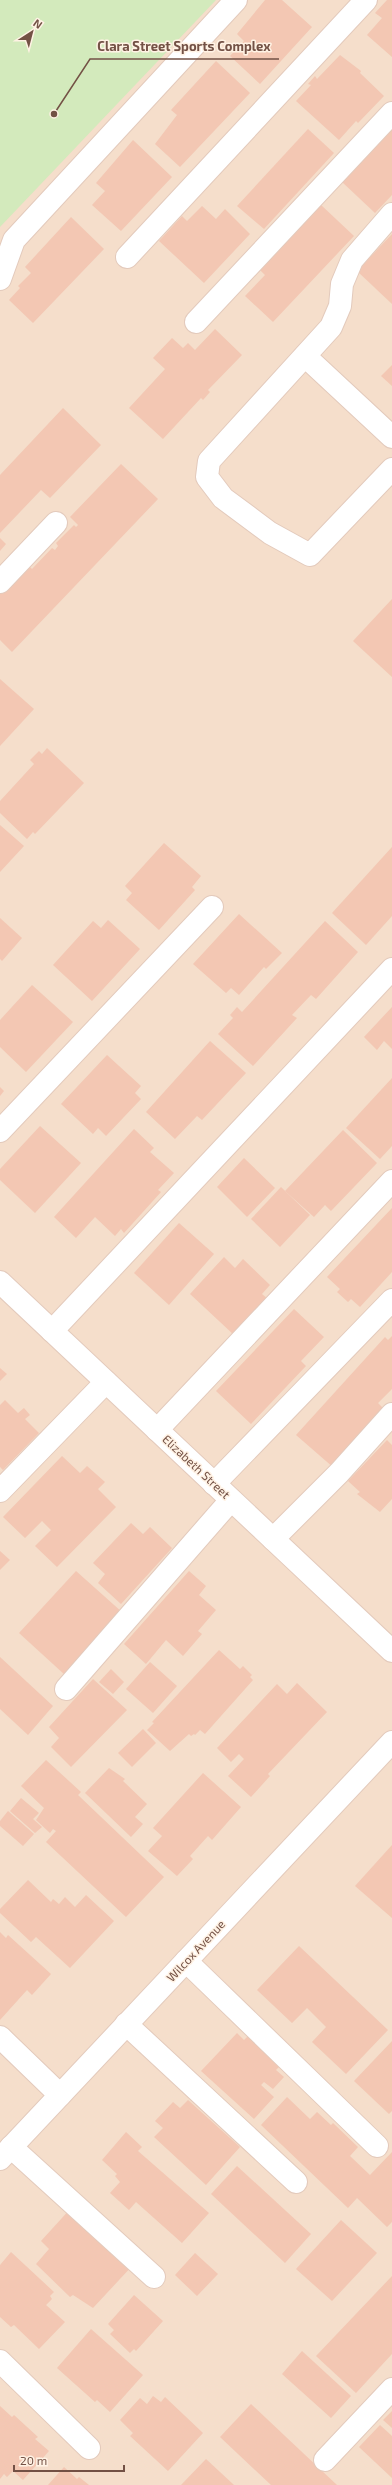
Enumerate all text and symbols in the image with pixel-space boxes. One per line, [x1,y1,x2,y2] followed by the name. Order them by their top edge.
[12,12,52,52] north arrow
[31,16,45,31] text: N
[90,34,279,59] callout: Clara Street Sports Complex
[97,38,271,54] text: Clara Street Sports Complex
[160,1432,234,1501] street label: Elizabeth Street
[163,1917,227,1984] street label: Wilcox Avenue
[14,2447,124,2473] scale bar
[20,2453,47,2467] text: 20 m

